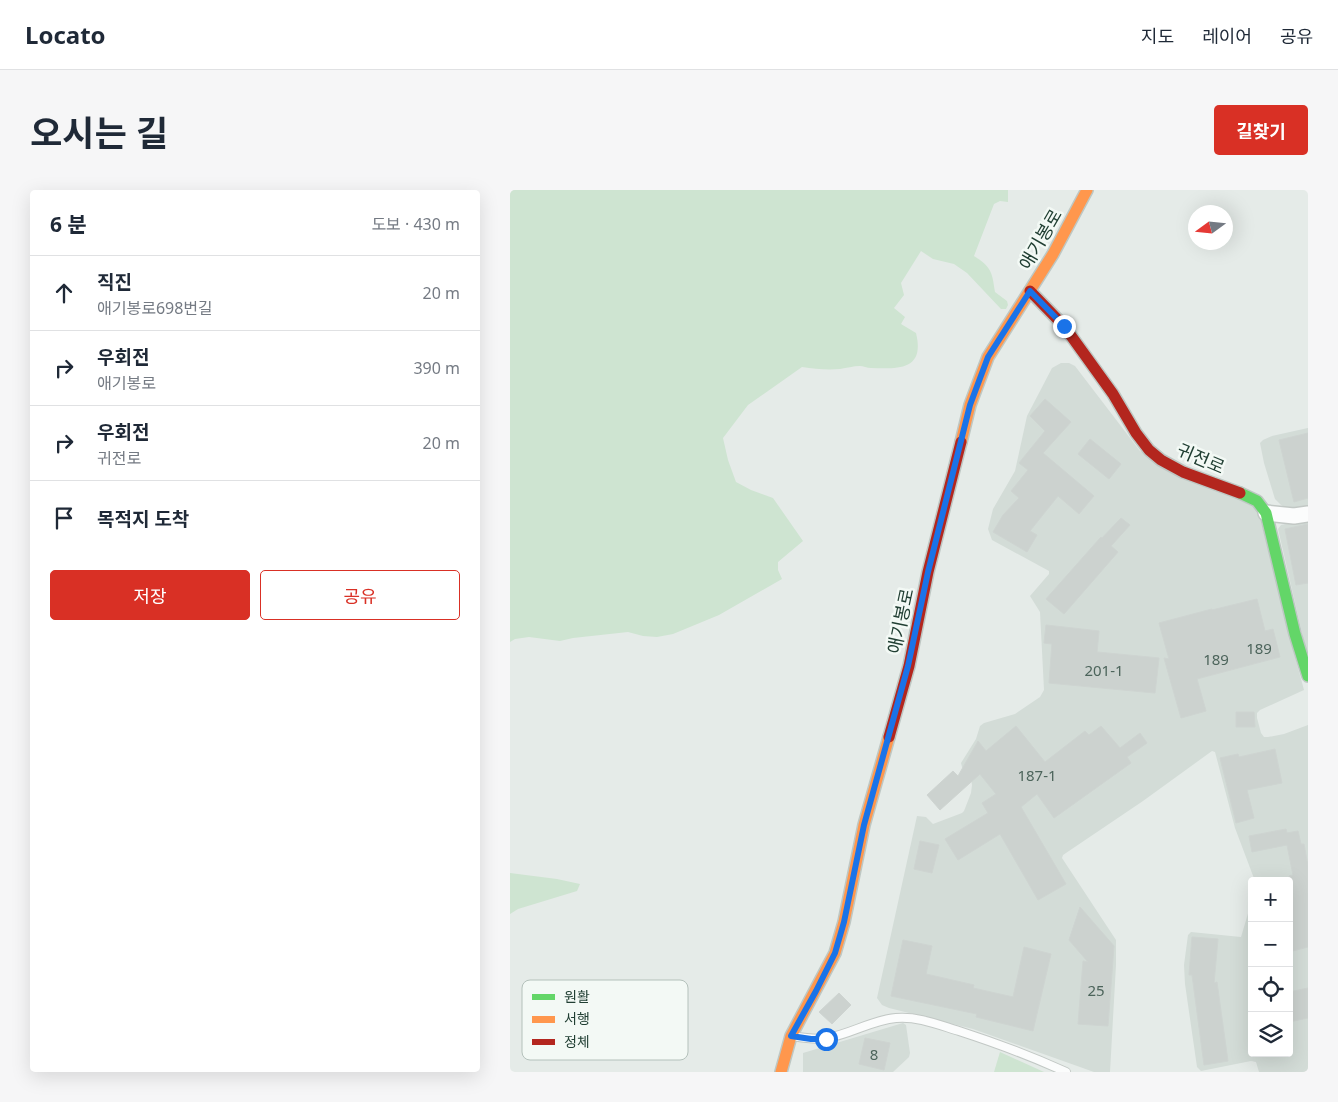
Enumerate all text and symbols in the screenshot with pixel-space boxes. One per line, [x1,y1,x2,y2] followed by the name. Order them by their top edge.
[25,18,106,51] text: Locato
[1141,24,1174,48] text: 지도
[1202,24,1252,48] text: 레이어
[1280,24,1313,48] text: 공유
[1214,105,1308,155] button: 길찾기
[30,109,168,156] text: 오시는 길
[1013,204,1067,274] street label: 애기봉로
[1188,205,1233,250] north arrow
[50,210,87,238] text: 6 분
[371,213,460,235] text: 도보 · 430 m
[97,269,132,295] text: 직진
[50,279,78,307] icon: ahead
[423,282,460,304] text: 20 m
[97,297,213,319] text: 애기봉로698번길
[1053,315,1076,338] route end
[97,344,149,370] text: 우회전
[50,354,78,382] icon: right
[413,357,460,379] text: 390 m
[97,372,156,394] text: 애기봉로
[97,419,149,445] text: 우회전
[50,429,78,457] icon: right
[423,432,460,454] text: 20 m
[1173,437,1229,479] street label: 귀전로
[97,447,141,469] text: 귀전로
[50,504,78,532] icon: arrive
[97,506,189,532] text: 목적지 도착
[50,570,250,620] button: 저장
[260,570,460,620] button: 공유
[881,586,919,656] street label: 애기봉로
[1246,638,1272,658] house number: 189
[1203,649,1229,669] house number: 189
[1084,660,1124,680] house number: 201-1
[1017,765,1057,785] house number: 187-1
[1248,877,1293,1057] map controls
[1248,877,1293,922] button: +
[1248,922,1293,967] button: −
[1248,967,1293,1012] button: locate
[522,980,688,1060] legend
[1087,980,1105,1000] house number: 25
[564,987,590,1006] text: 원활
[564,1009,590,1028] text: 서행
[1248,1012,1293,1057] button: layers
[815,1028,838,1051] route start
[564,1032,590,1051] text: 정체
[870,1044,878,1064] house number: 8

